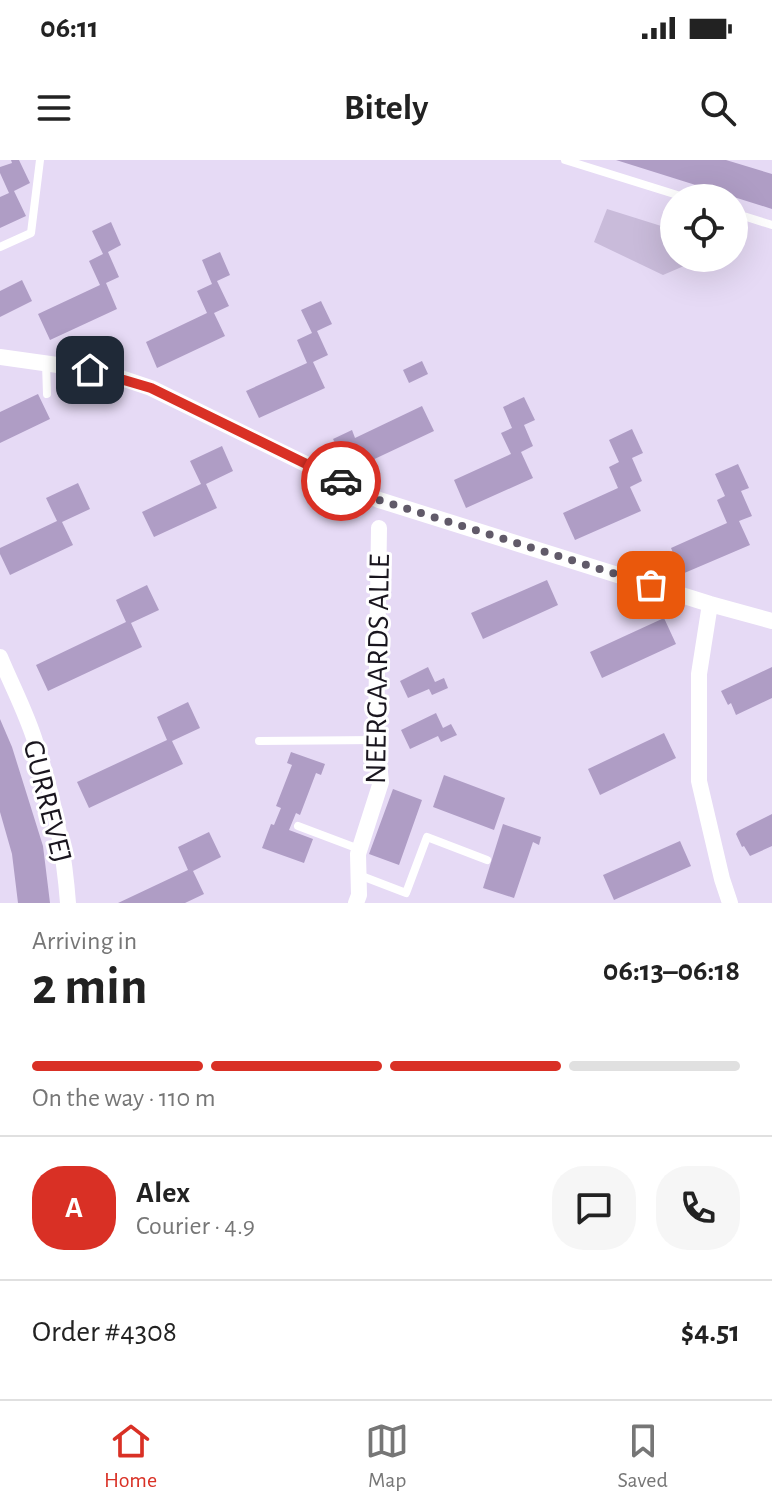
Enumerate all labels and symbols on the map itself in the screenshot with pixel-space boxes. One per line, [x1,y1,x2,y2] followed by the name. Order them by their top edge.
[56,336,124,404] pin
[301,441,381,521] courier
[617,551,685,619] pin
[361,554,395,784] street label: NEERGAARDS ALLE
[17,737,77,866] street label: GURREVEJ

